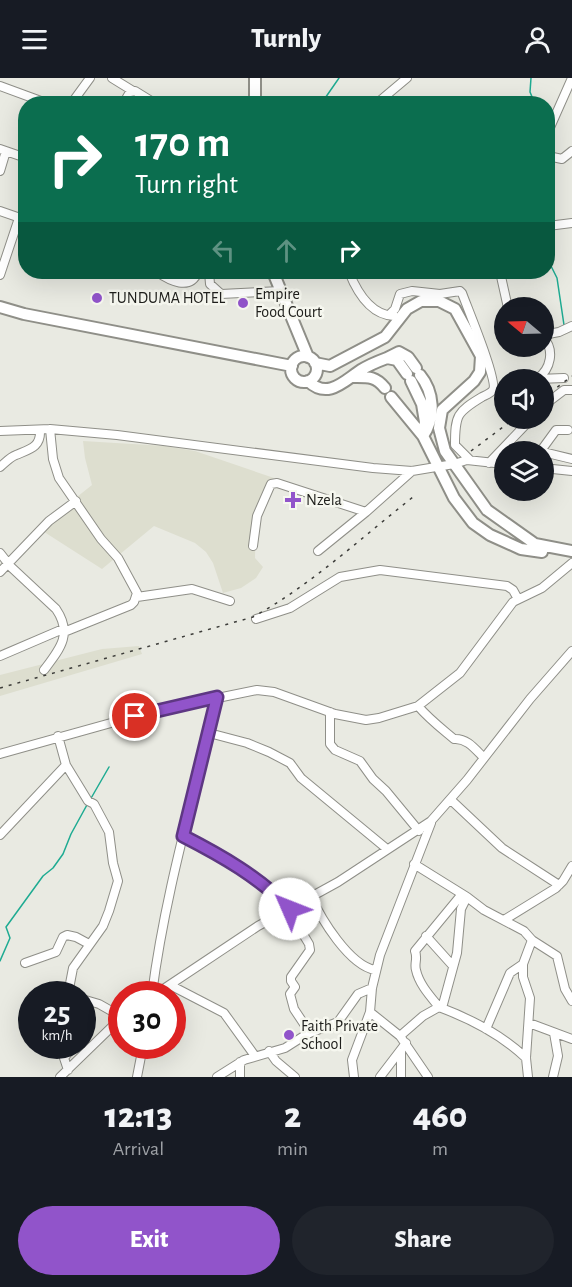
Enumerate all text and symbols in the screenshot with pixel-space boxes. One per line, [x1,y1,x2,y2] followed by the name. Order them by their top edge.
[18,23,51,56] icon: menu
[521,23,554,56] icon: person
[251,25,321,52] text: Turnly
[36,120,114,198] icon: right
[135,122,230,164] text: 170 m
[135,171,238,198] text: Turn right
[207,234,240,267] icon: left
[270,234,303,267] icon: ahead
[333,234,366,267] icon: right
[255,286,322,320] place label: Empire Food Court
[109,290,225,306] place label: TUNDUMA HOTEL
[90,291,104,305] marker: TUNDUMA HOTEL
[236,296,250,310] marker: Empire Food Court
[494,297,554,357] north arrow
[494,297,554,501] map controls
[494,369,554,429] button: sound
[494,441,554,501] button: layers
[284,491,302,509] marker: Nzela
[306,492,342,508] place label: Nzela
[109,690,160,741] pin
[118,699,151,732] icon: arrive
[258,877,322,941] position arrow
[108,981,186,1059] speed limit sign: 30
[43,998,71,1028] text: 25
[301,1018,378,1052] place label: Faith Private School
[42,1028,72,1043] text: km/h
[282,1028,296,1042] marker: Faith Private School
[105,1098,172,1134] text: 12:13
[284,1098,301,1134] text: 2
[413,1098,467,1134] text: 460
[113,1139,164,1159] text: Arrival
[277,1139,308,1159] text: min
[432,1139,448,1159] text: m
[18,1206,280,1275] button: Exit
[292,1206,554,1275] button: Share

